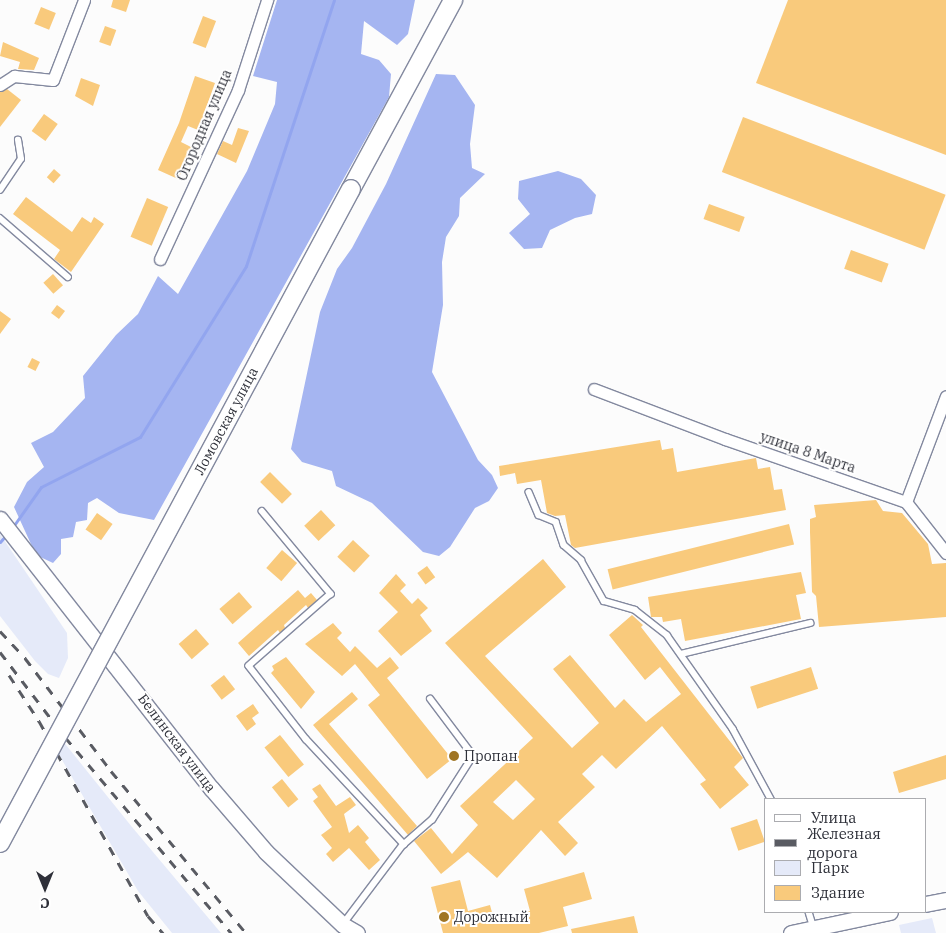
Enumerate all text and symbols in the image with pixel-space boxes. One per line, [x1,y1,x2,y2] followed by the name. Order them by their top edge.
[173,67,235,183] street label: Огородная улица
[191,364,261,478] street label: Ломовская улица
[758,428,858,476] street label: улица 8 Марта
[134,690,220,796] street label: Белинская улица
[464,748,518,764] place label: Пропан
[448,750,460,762] marker: Пропан
[764,798,926,913] legend
[811,808,856,827] text: Улица
[807,824,881,862] text: Железная дорога
[811,858,849,877] text: Парк
[20,863,70,913] north arrow
[811,883,865,902] text: Здание
[40,894,50,912] text: С
[454,909,529,925] place label: Дорожный
[438,911,450,923] marker: Дорожный

